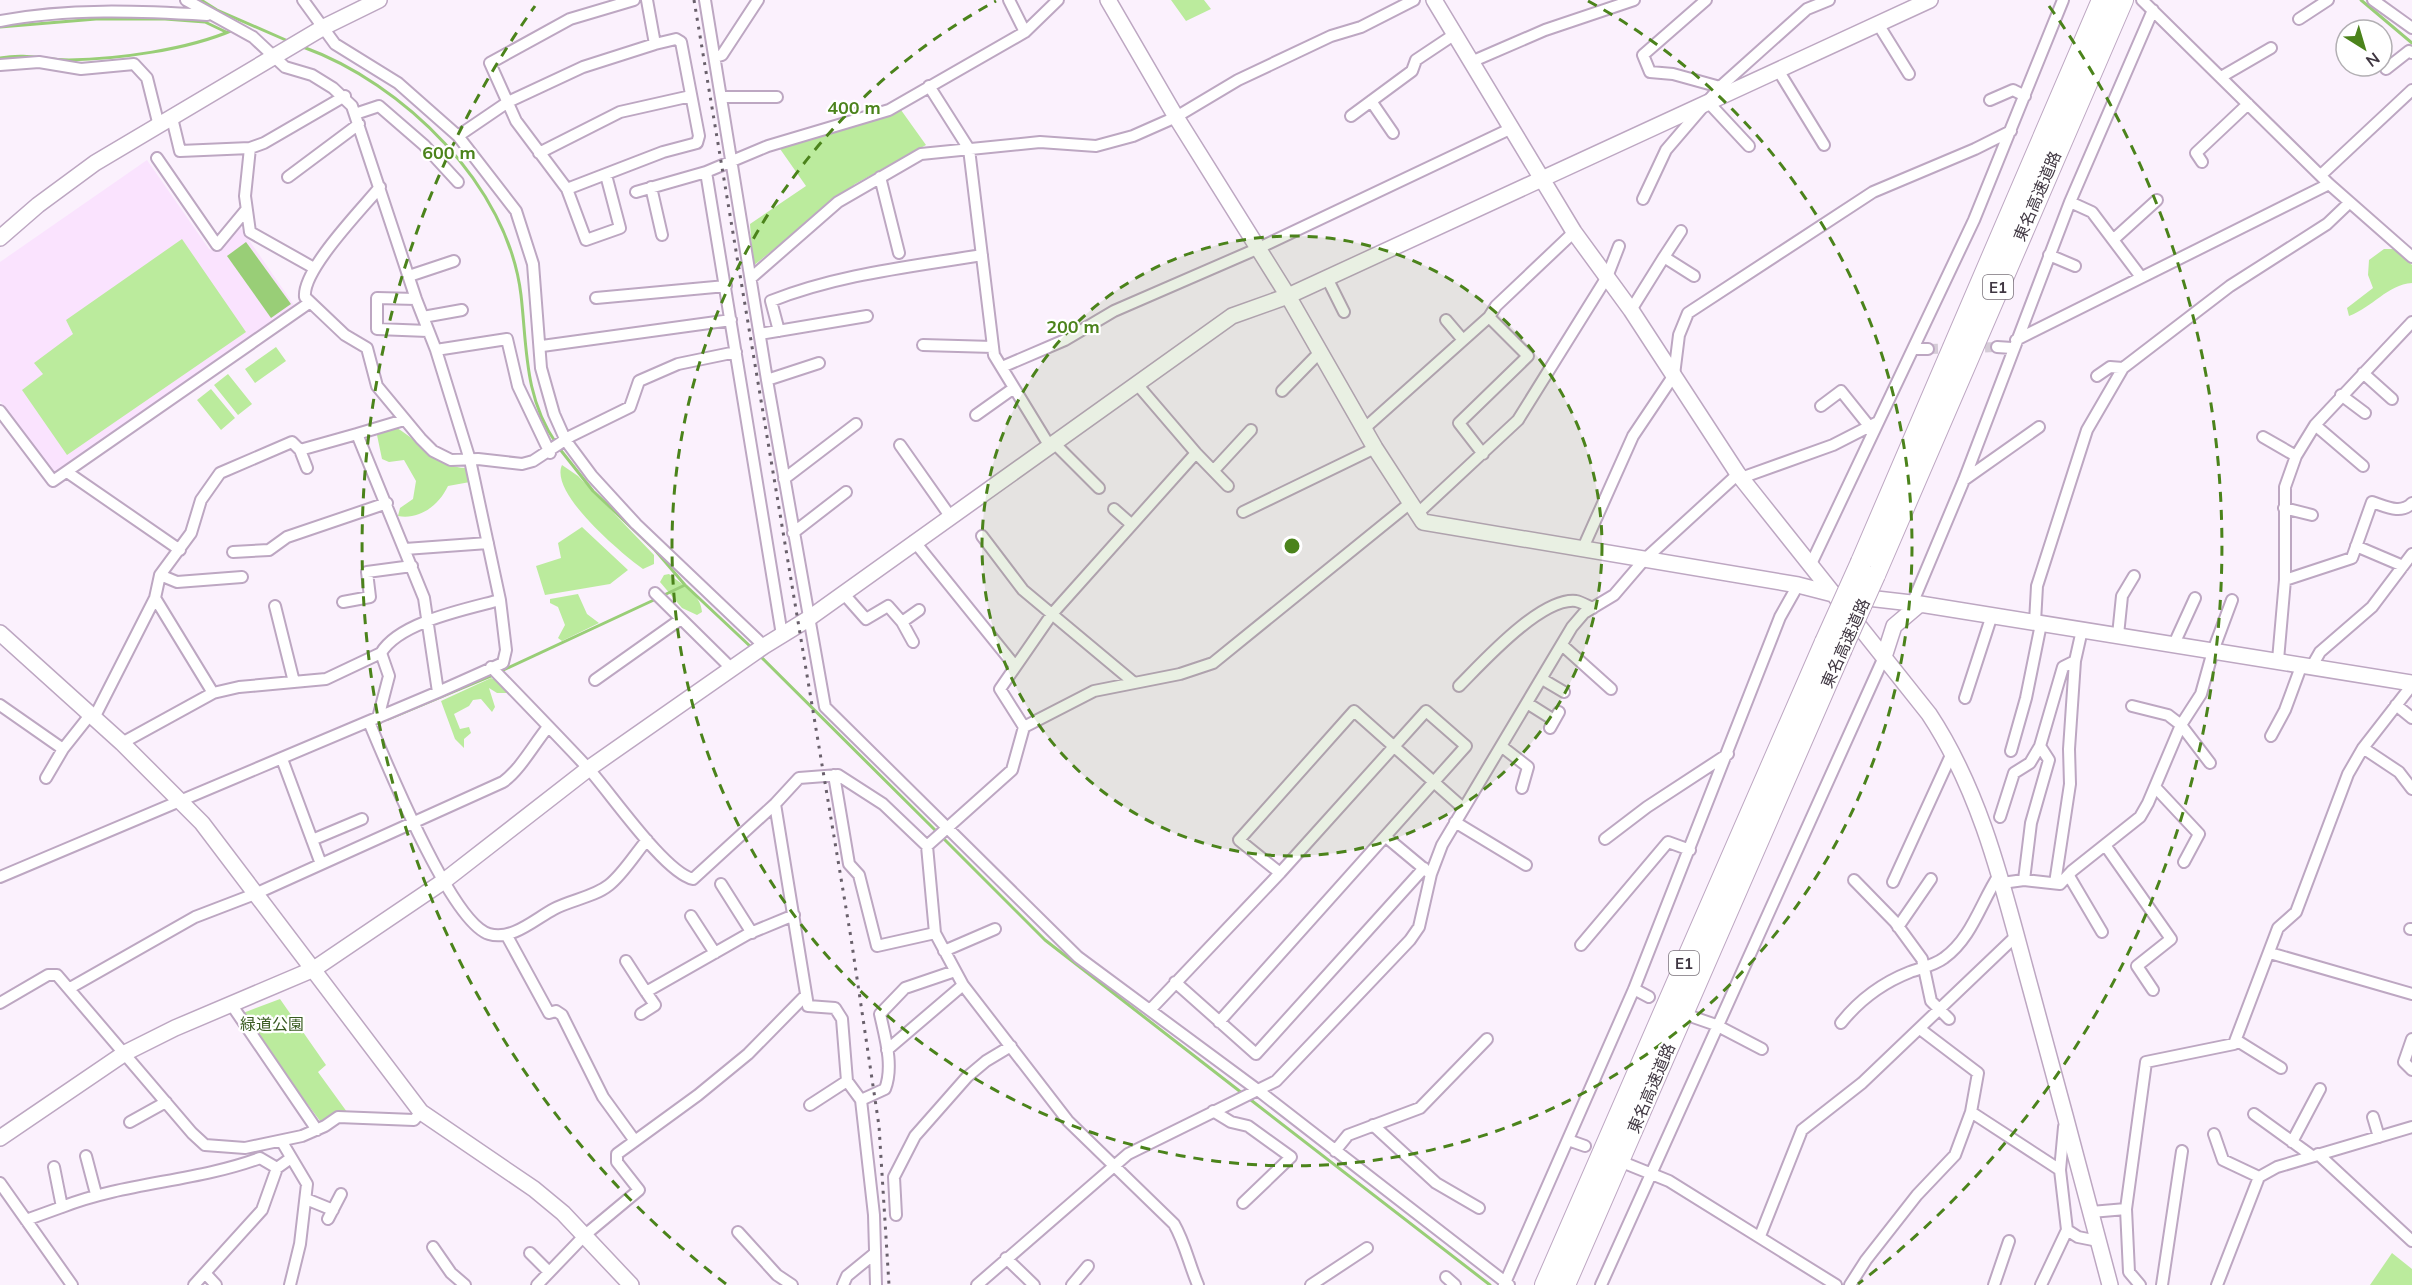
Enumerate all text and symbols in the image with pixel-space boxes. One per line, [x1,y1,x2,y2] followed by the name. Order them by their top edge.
[2334,18,2394,78] north arrow
[2362,48,2384,72] text: N
[827,96,881,119] text: 400 m
[422,141,476,164] text: 600 m
[2009,148,2065,244] street label: 東名高速道路
[1983,275,2013,299] road number: E1
[1046,315,1100,338] text: 200 m
[1282,536,1302,556] centre of rings
[1816,595,1874,691] street label: 東名高速道路
[1669,951,1699,975] road number: E1
[240,1014,304,1034] park label: 緑道公園
[1623,1040,1679,1136] street label: 東名高速道路

